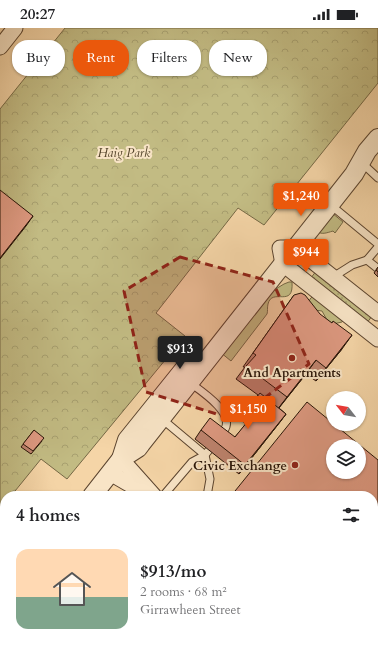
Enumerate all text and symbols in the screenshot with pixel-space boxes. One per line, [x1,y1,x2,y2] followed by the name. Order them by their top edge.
[20,4,55,24] text: 20:27
[12,40,65,76] chip: Buy
[73,40,129,76] chip: Rent
[137,40,201,76] chip: Filters
[209,40,267,76] chip: New
[97,144,151,162] park label: Haig Park
[268,183,334,217] pin: $1,240
[282,187,320,205] text: $1,240
[282,239,330,273] pin: $944
[293,243,319,261] text: $944
[156,336,204,370] pin: $913
[167,340,193,358] text: $913
[287,353,297,363] marker: And Apartments
[243,364,341,382] place label: And Apartments
[326,391,366,431] north arrow
[326,391,366,479] map controls
[215,396,281,430] pin: $1,150
[229,400,267,418] text: $1,150
[326,439,366,479] button: layers
[193,457,287,475] place label: Civic Exchange
[290,460,300,470] marker: Civic Exchange
[16,504,80,527] text: 4 homes
[340,504,362,526] icon: filters
[140,560,206,583] text: $913/mo
[48,565,96,613] icon: home
[140,583,227,601] text: 2 rooms · 68 m²
[140,601,241,619] text: Girrawheen Street

